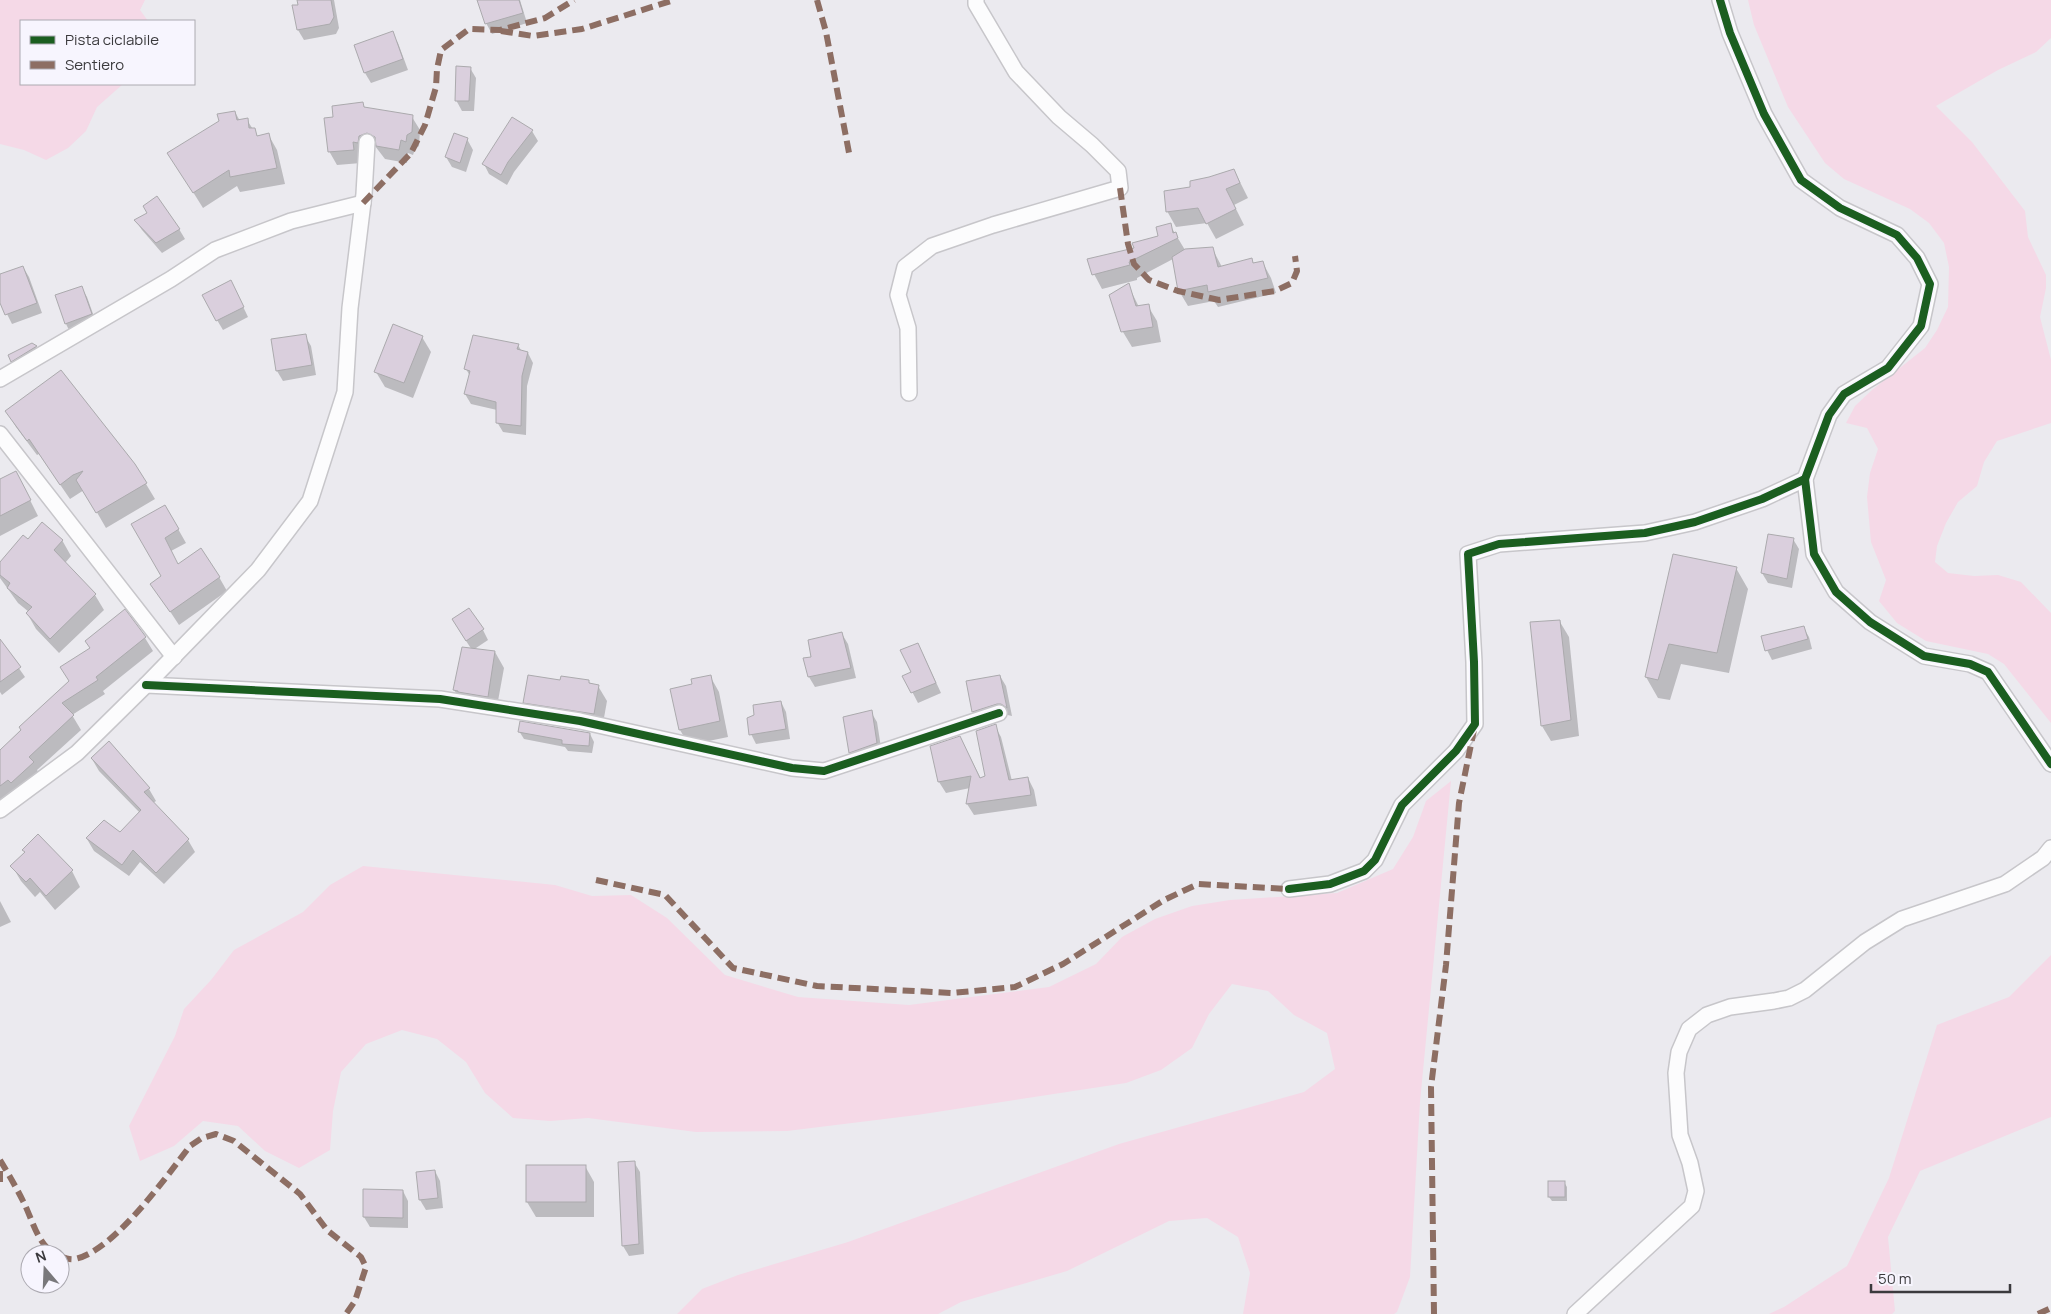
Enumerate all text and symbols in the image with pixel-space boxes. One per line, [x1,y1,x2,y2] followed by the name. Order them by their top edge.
[20,20,195,85] legend
[65,29,159,50] text: Pista ciclabile
[65,54,124,75] text: Sentiero
[20,1244,70,1294] north arrow
[33,1246,48,1267] text: N
[1871,1262,2010,1294] scale bar
[1878,1268,1912,1289] text: 50 m

